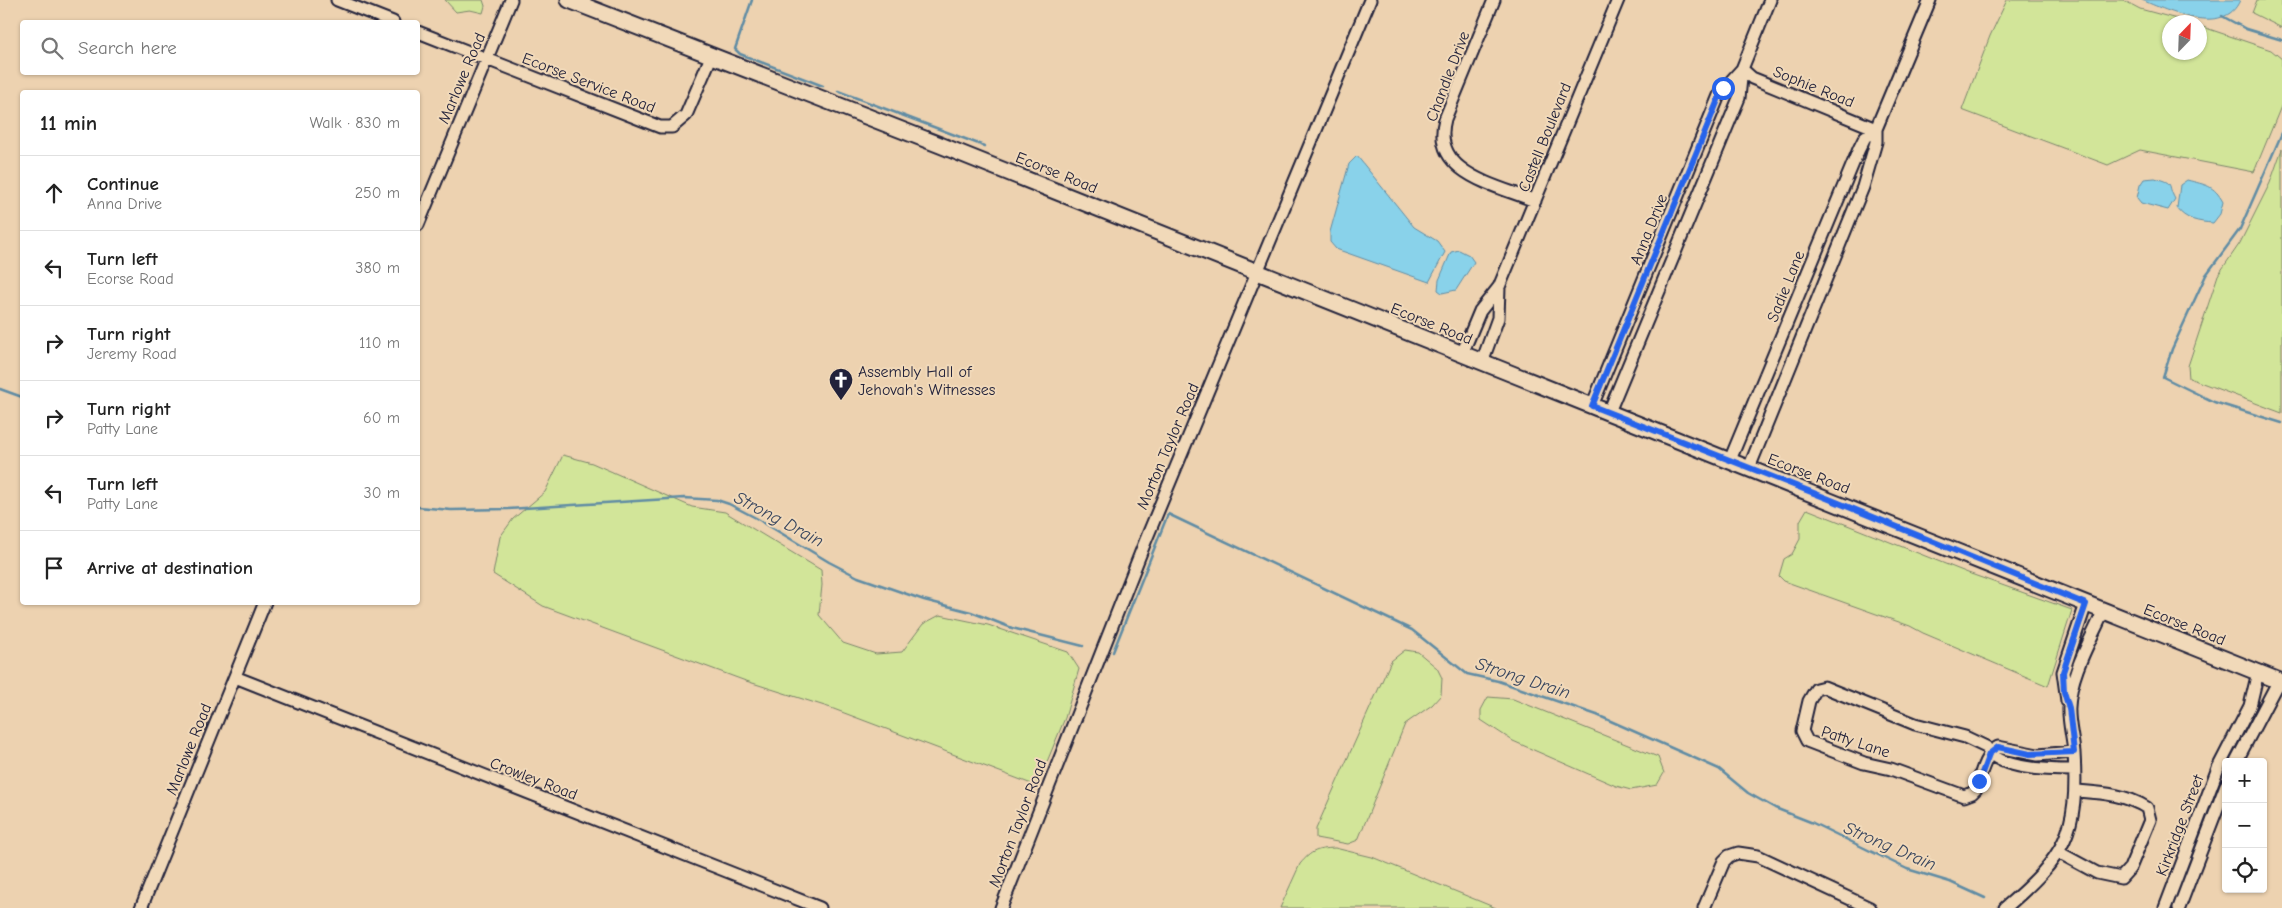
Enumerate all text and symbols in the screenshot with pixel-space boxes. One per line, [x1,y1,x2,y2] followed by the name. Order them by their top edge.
[2162,15,2207,60] north arrow
[20,20,420,75] search box
[1422,29,1473,124] street label: Chandle Drive
[435,30,489,127] street label: Marlowe Road
[38,34,66,62] icon: search
[78,37,177,59] text: Search here
[519,49,658,117] street label: Ecorse Service Road
[1770,62,1857,111] street label: Sophie Road
[1712,77,1735,100] route start
[1515,80,1575,195] street label: Castell Boulevard
[40,111,97,135] text: 11 min
[310,114,400,132] text: Walk · 830 m
[1013,148,1100,198] street label: Ecorse Road
[87,173,159,195] text: Continue
[40,179,68,207] icon: ahead
[355,184,400,202] text: 250 m
[1627,191,1671,268] street label: Anna Drive
[87,195,162,213] text: Anna Drive
[87,248,158,270] text: Turn left
[1763,248,1808,325] street label: Sadie Lane
[40,254,68,282] icon: left
[355,259,400,277] text: 380 m
[87,270,174,288] text: Ecorse Road
[1388,299,1475,349] street label: Ecorse Road
[87,323,171,345] text: Turn right
[40,329,68,357] icon: right
[359,334,400,352] text: 110 m
[87,345,177,363] text: Jeremy Road
[858,363,996,399] place label: Assembly Hall of Jehovah's Witnesses
[828,367,854,401] church icon: Assembly Hall of Jehovah's Witnesses
[1133,381,1203,512] street label: Morton Taylor Road
[87,398,171,420] text: Turn right
[40,404,68,432] icon: right
[363,409,400,427] text: 60 m
[87,420,158,438] text: Patty Lane
[1765,450,1852,498] street label: Ecorse Road
[87,473,158,495] text: Turn left
[40,479,68,507] icon: left
[364,484,400,502] text: 30 m
[730,487,827,552] water label: Strong Drain
[87,495,158,513] text: Patty Lane
[40,554,68,582] icon: arrive
[87,557,253,579] text: Arrive at destination
[2141,600,2228,650] street label: Ecorse Road
[1473,653,1573,704] water label: Strong Drain
[162,701,215,798] street label: Marlowe Road
[1819,722,1892,761] street label: Patty Lane
[487,754,580,804] street label: Crowley Road
[985,757,1051,890] street label: Morton Taylor Road
[2222,758,2267,893] map controls
[2222,758,2267,803] button: +
[1968,770,1991,793] route end
[2152,772,2208,879] street label: Kirkridge Street
[2222,803,2267,848] button: −
[1840,818,1939,875] water label: Strong Drain
[2222,848,2267,893] button: locate

